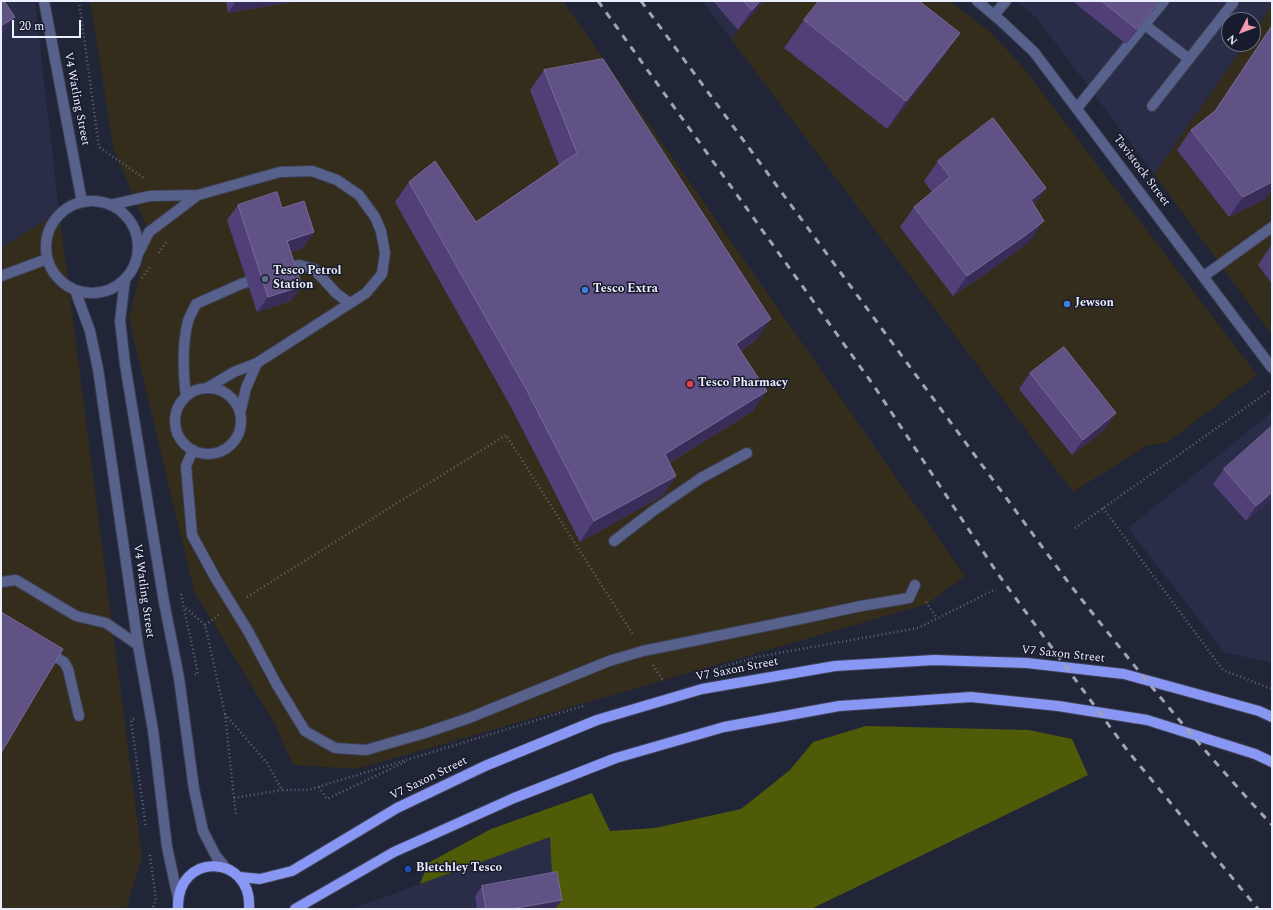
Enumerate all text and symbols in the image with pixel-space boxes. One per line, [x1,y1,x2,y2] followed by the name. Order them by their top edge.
[14,12,83,38] scale bar
[1221,12,1261,52] north arrow
[19,17,44,36] text: 20 m
[1223,31,1242,49] text: N
[60,51,92,147] street label: V4 Watling Street
[1109,132,1173,210] street label: Tavistock Street
[273,265,341,293] place label: Tesco Petrol Station
[260,274,270,284] marker: Tesco Petrol Station
[593,283,658,297] place label: Tesco Extra
[580,285,590,295] marker: Tesco Extra
[1075,297,1114,311] place label: Jewson
[1062,299,1072,309] marker: Jewson
[698,377,788,391] place label: Tesco Pharmacy
[685,379,695,389] marker: Tesco Pharmacy
[129,543,157,639] street label: V4 Watling Street
[1020,643,1106,667] street label: V7 Saxon Street
[694,655,780,685] street label: V7 Saxon Street
[388,754,470,804] street label: V7 Saxon Street
[416,862,502,876] place label: Bletchley Tesco
[403,864,413,874] marker: Bletchley Tesco

